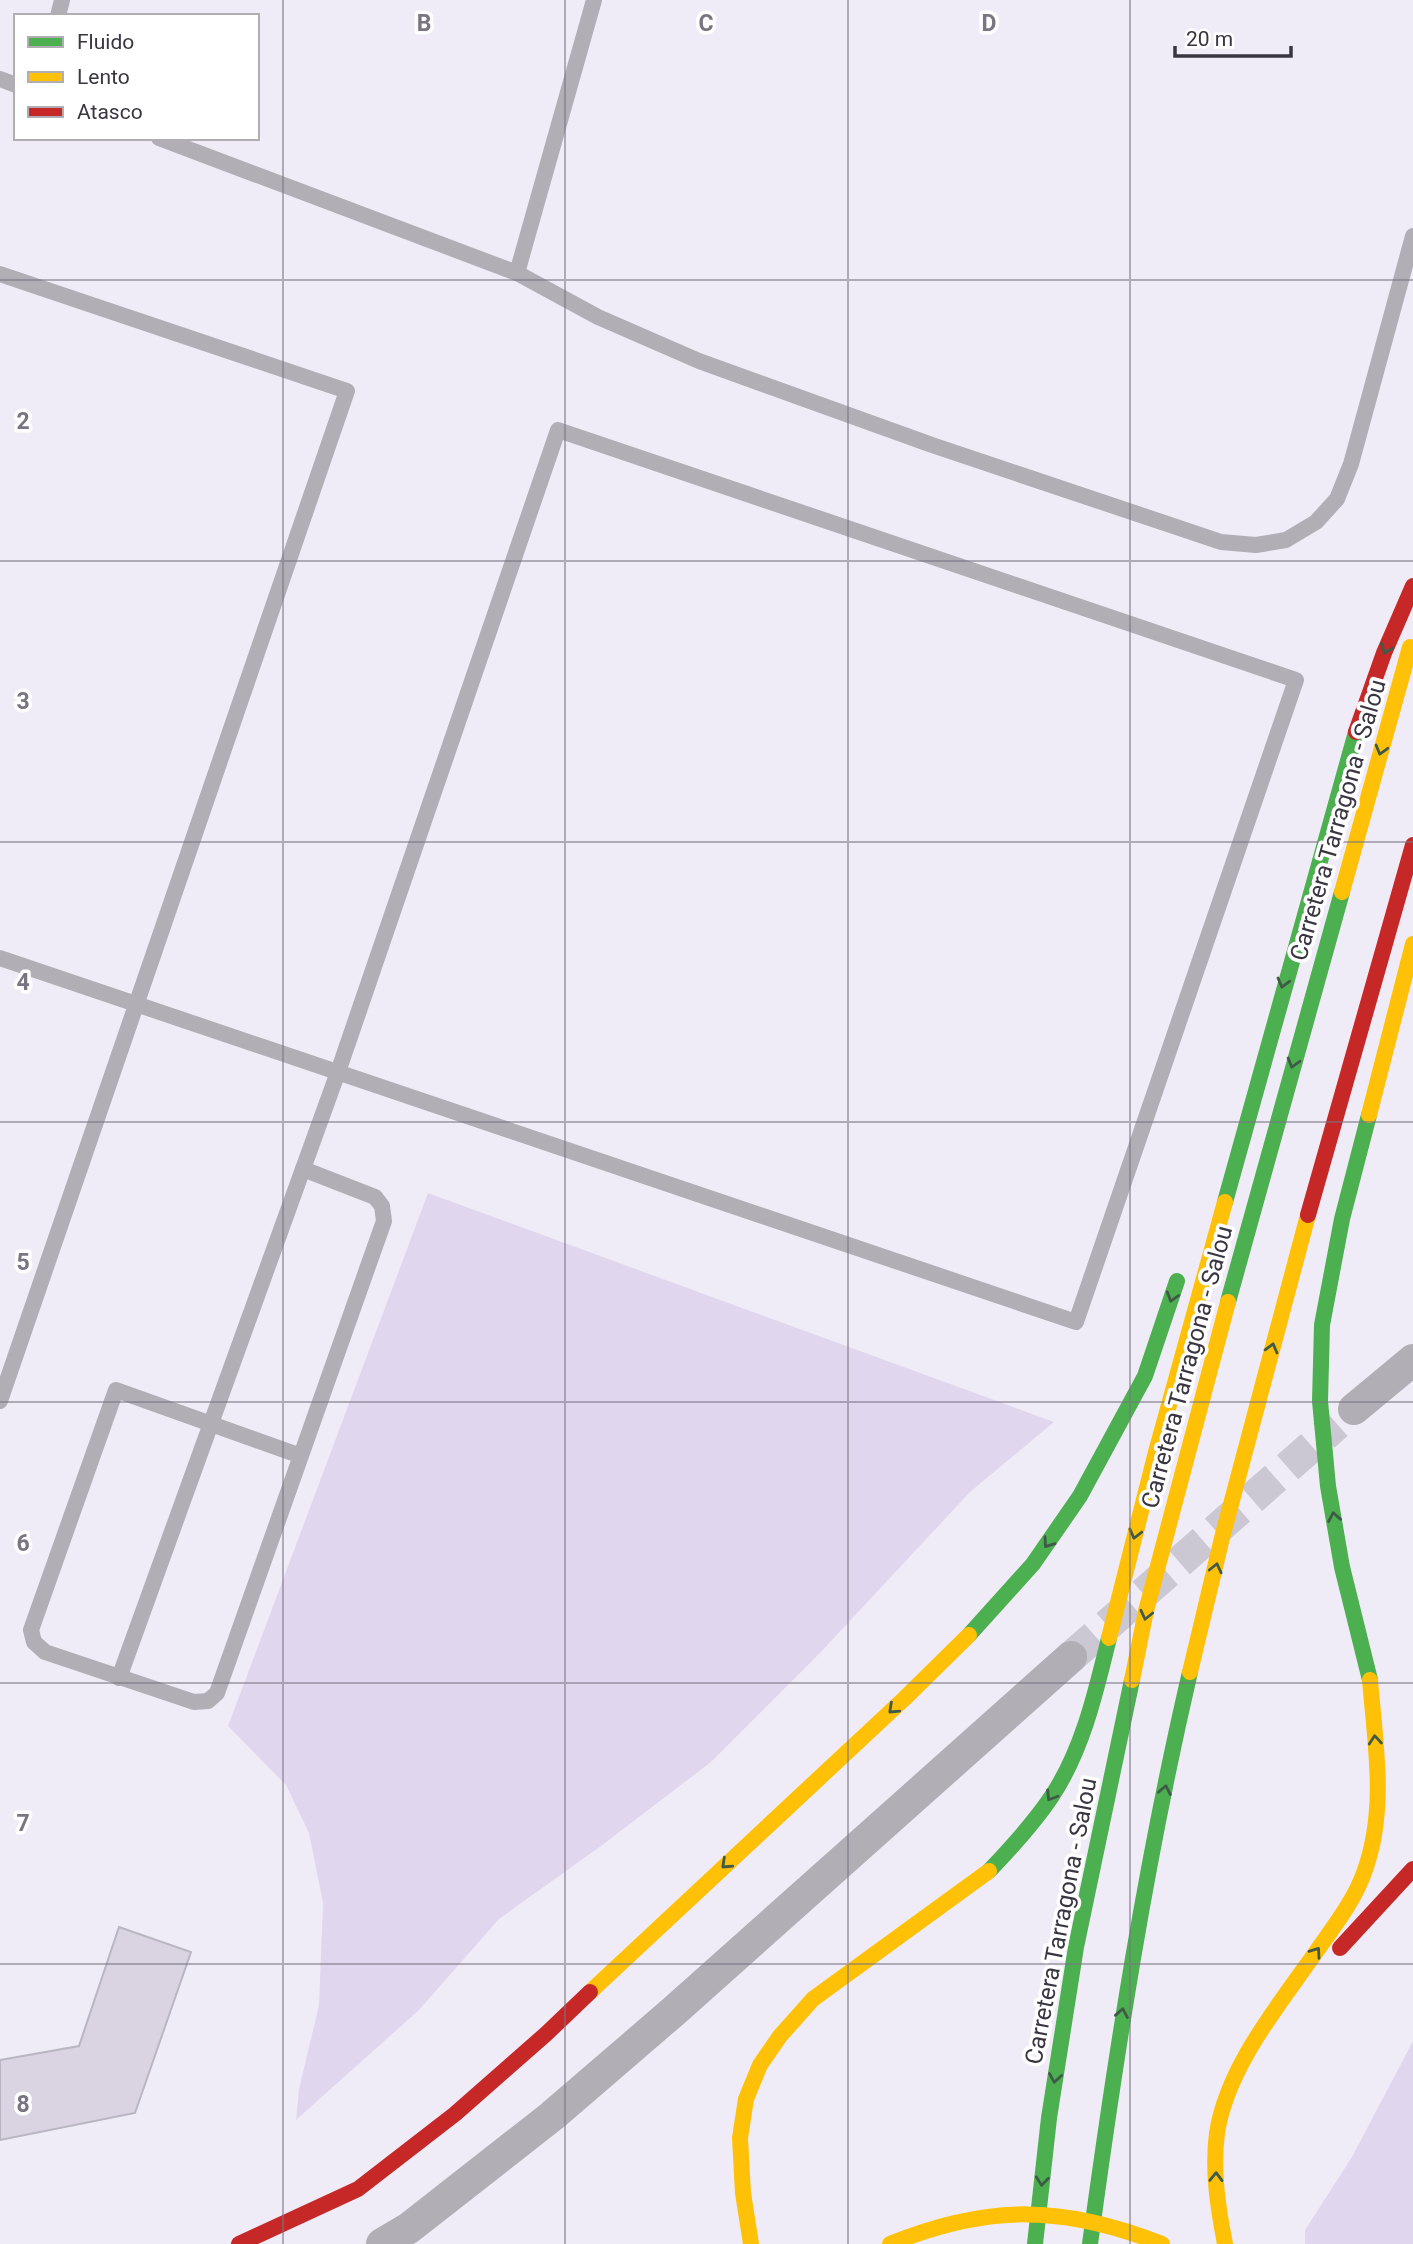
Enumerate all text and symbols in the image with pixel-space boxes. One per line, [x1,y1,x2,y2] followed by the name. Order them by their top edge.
[417,10,431,37] text: B
[698,10,714,37] text: C
[982,10,996,37] text: D
[14,14,259,140] legend
[1175,14,1290,58] scale bar
[1186,27,1233,51] text: 20 m
[77,30,134,54] text: Fluido
[77,65,130,89] text: Lento
[77,100,143,124] text: Atasco
[16,408,30,435] text: 2
[1381,642,1395,654] one-way arrow
[1284,676,1392,964] street label: Carretera Tarragona - Salou
[16,688,30,715] text: 3
[1375,744,1390,756] one-way arrow
[16,969,30,996] text: 4
[1277,977,1291,989] one-way arrow
[1287,1057,1302,1069] one-way arrow
[1136,1223,1238,1511] street label: Carretera Tarragona - Salou
[16,1249,30,1276] text: 5
[1166,1291,1181,1303] one-way arrow
[1264,1342,1278,1354] one-way arrow
[1327,1511,1342,1523] one-way arrow
[1129,1528,1143,1540] one-way arrow
[16,1530,30,1557] text: 6
[1044,1535,1056,1548] one-way arrow
[1208,1562,1222,1574] one-way arrow
[1140,1608,1154,1620] one-way arrow
[888,1701,901,1714] one-way arrow
[1368,1734,1383,1745] one-way arrow
[1019,1775,1103,2067] street label: Carretera Tarragona - Salou
[1157,1784,1172,1796] one-way arrow
[1047,1788,1059,1801] one-way arrow
[16,1810,30,1837] text: 7
[721,1855,734,1868] one-way arrow
[1308,1947,1320,1960] one-way arrow
[1114,2007,1129,2019] one-way arrow
[1048,2072,1063,2084] one-way arrow
[16,2091,30,2118] text: 8
[1208,2171,1224,2181] one-way arrow
[1035,2175,1050,2187] one-way arrow

